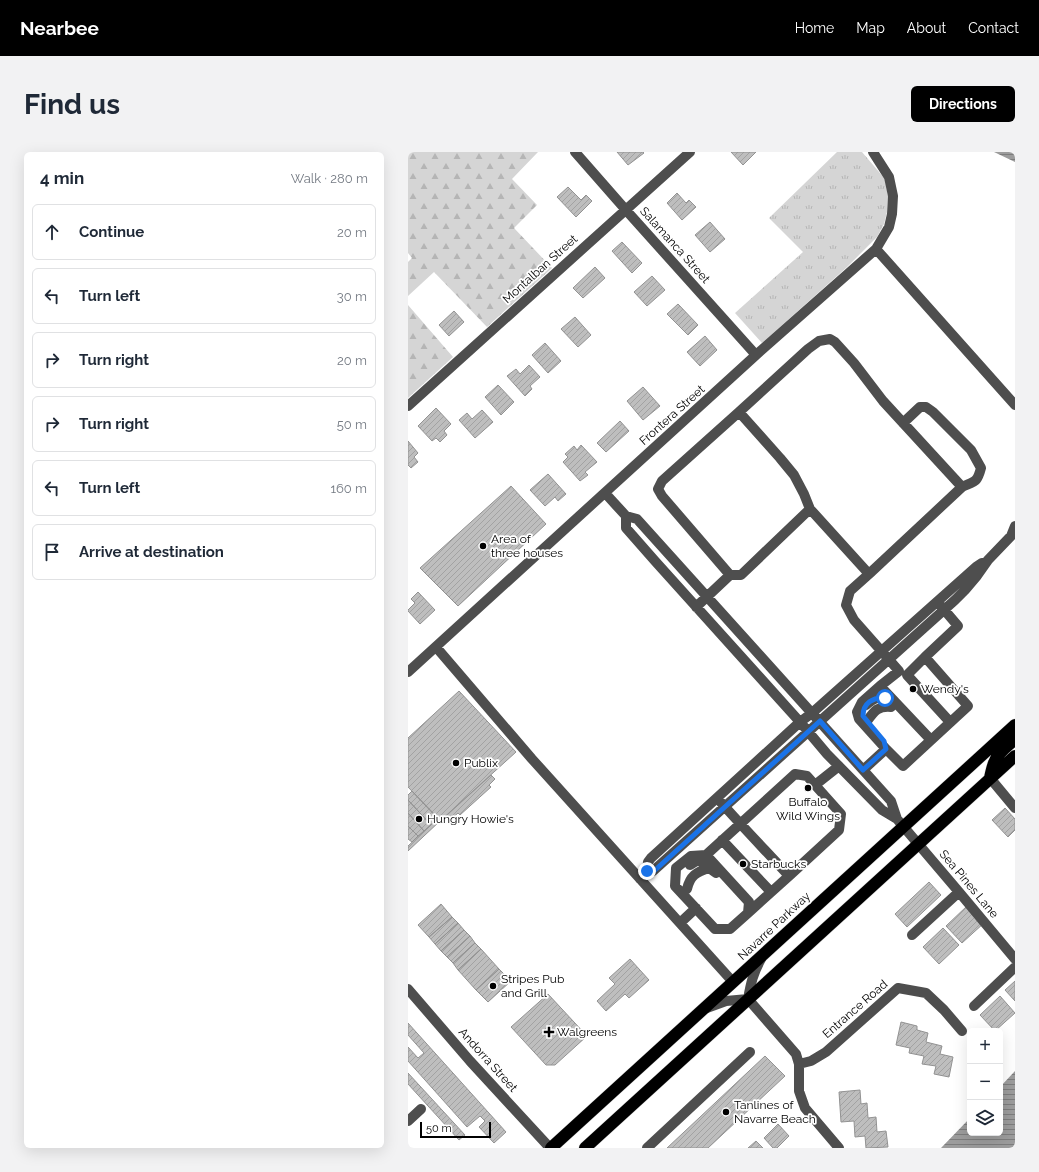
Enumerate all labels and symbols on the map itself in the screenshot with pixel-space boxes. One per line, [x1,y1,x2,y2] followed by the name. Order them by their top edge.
[637,204,713,286] street label: Salamanca Street
[500,232,580,306] street label: Montalban Street
[637,382,707,448] street label: Frontera Street
[491,532,563,560] place label: Area of three houses
[478,541,488,551] marker: Area of three houses
[921,682,969,696] place label: Wendy's
[908,684,918,694] marker: Wendy's
[876,689,894,707] route start
[464,756,498,770] place label: Publix
[451,758,461,768] marker: Publix
[803,783,813,793] marker: Buffalo Wild Wings
[776,795,840,823] place label: Buffalo Wild Wings
[427,812,514,826] place label: Hungry Howie's
[414,814,424,824] marker: Hungry Howie's
[936,847,1002,921] street label: Sea Pines Lane
[751,857,806,871] place label: Starbucks
[738,859,748,869] marker: Starbucks
[638,862,656,880] route end
[735,889,813,963] street label: Navarre Parkway
[501,972,564,1000] place label: Stripes Pub and Grill
[820,977,890,1041] street label: Entrance Road
[488,981,498,991] marker: Stripes Pub and Grill
[456,1025,520,1095] street label: Andorra Street
[557,1025,617,1039] place label: Walgreens
[544,1027,554,1037] marker: Walgreens
[734,1098,816,1126] place label: Tanlines of Navarre Beach
[721,1107,731,1117] marker: Tanlines of Navarre Beach
[420,1120,491,1139] scale bar

